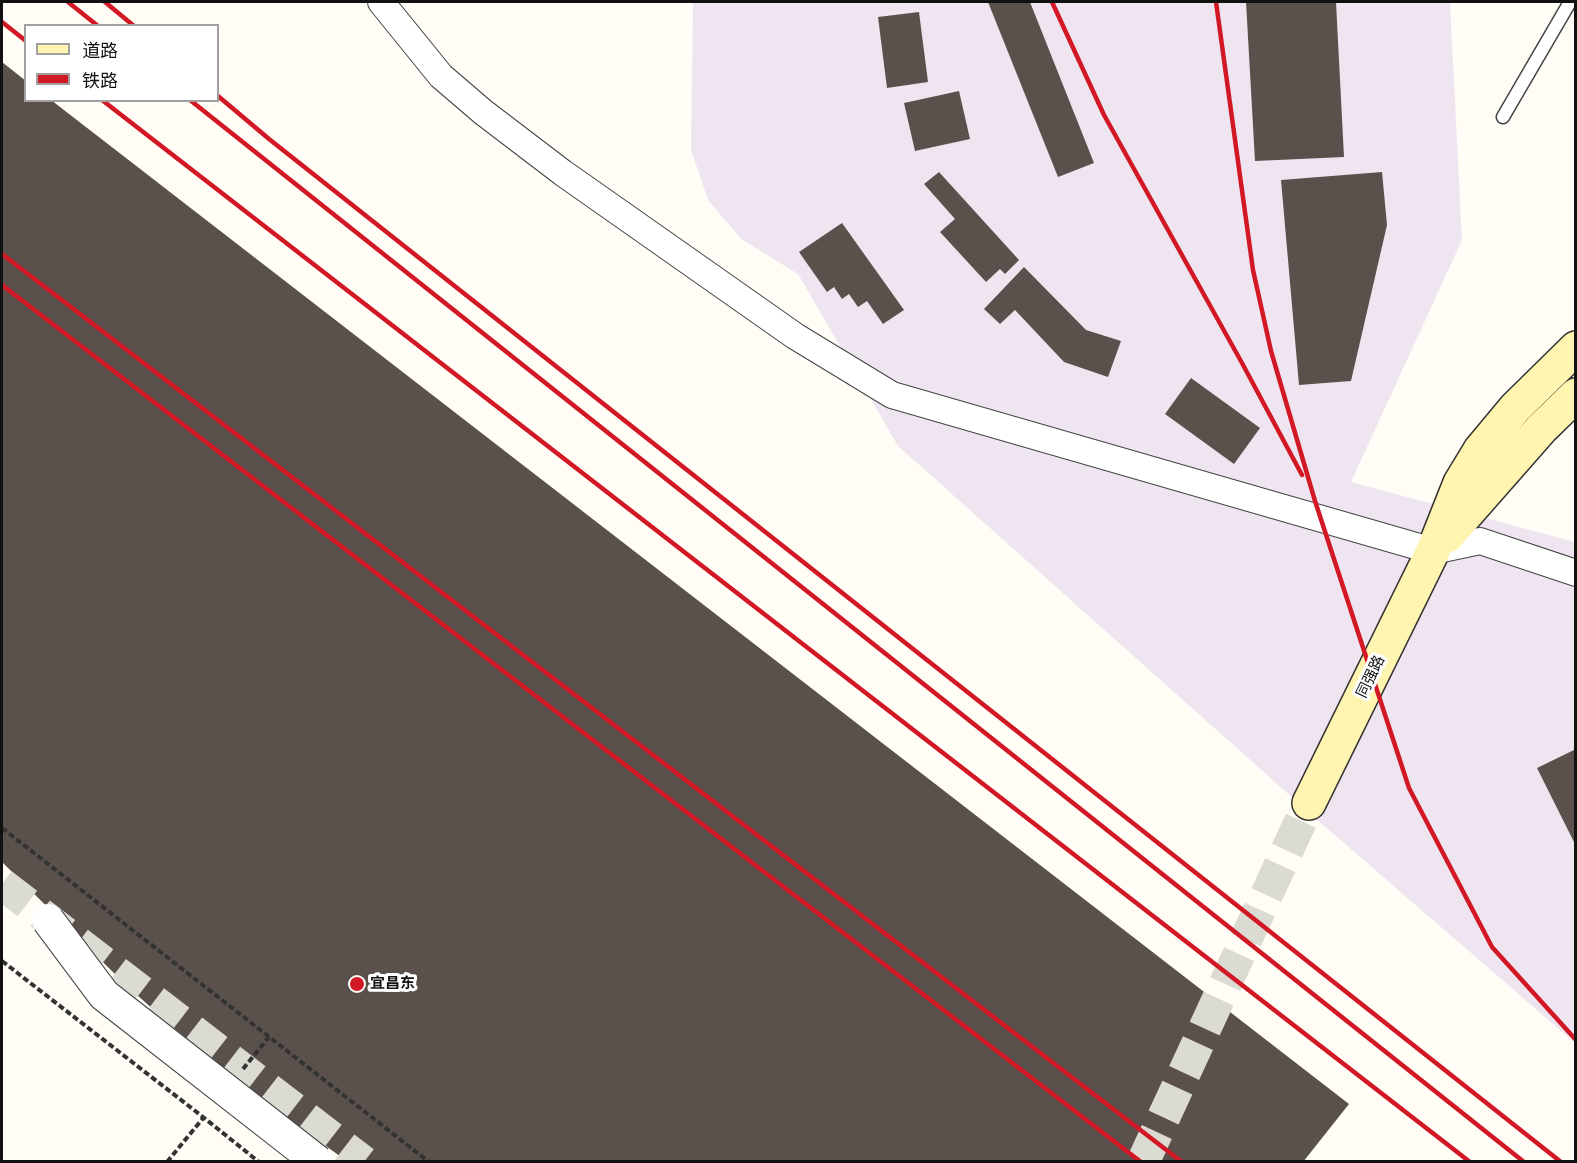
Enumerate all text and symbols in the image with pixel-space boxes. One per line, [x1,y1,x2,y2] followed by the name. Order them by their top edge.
[24,24,219,102] legend
[82,39,118,62] text: 道路
[82,69,118,92] text: 铁路
[1353,653,1389,701] street label: 同强路
[348,975,366,993] marker: 宜昌东
[370,975,415,993] place label: 宜昌东

